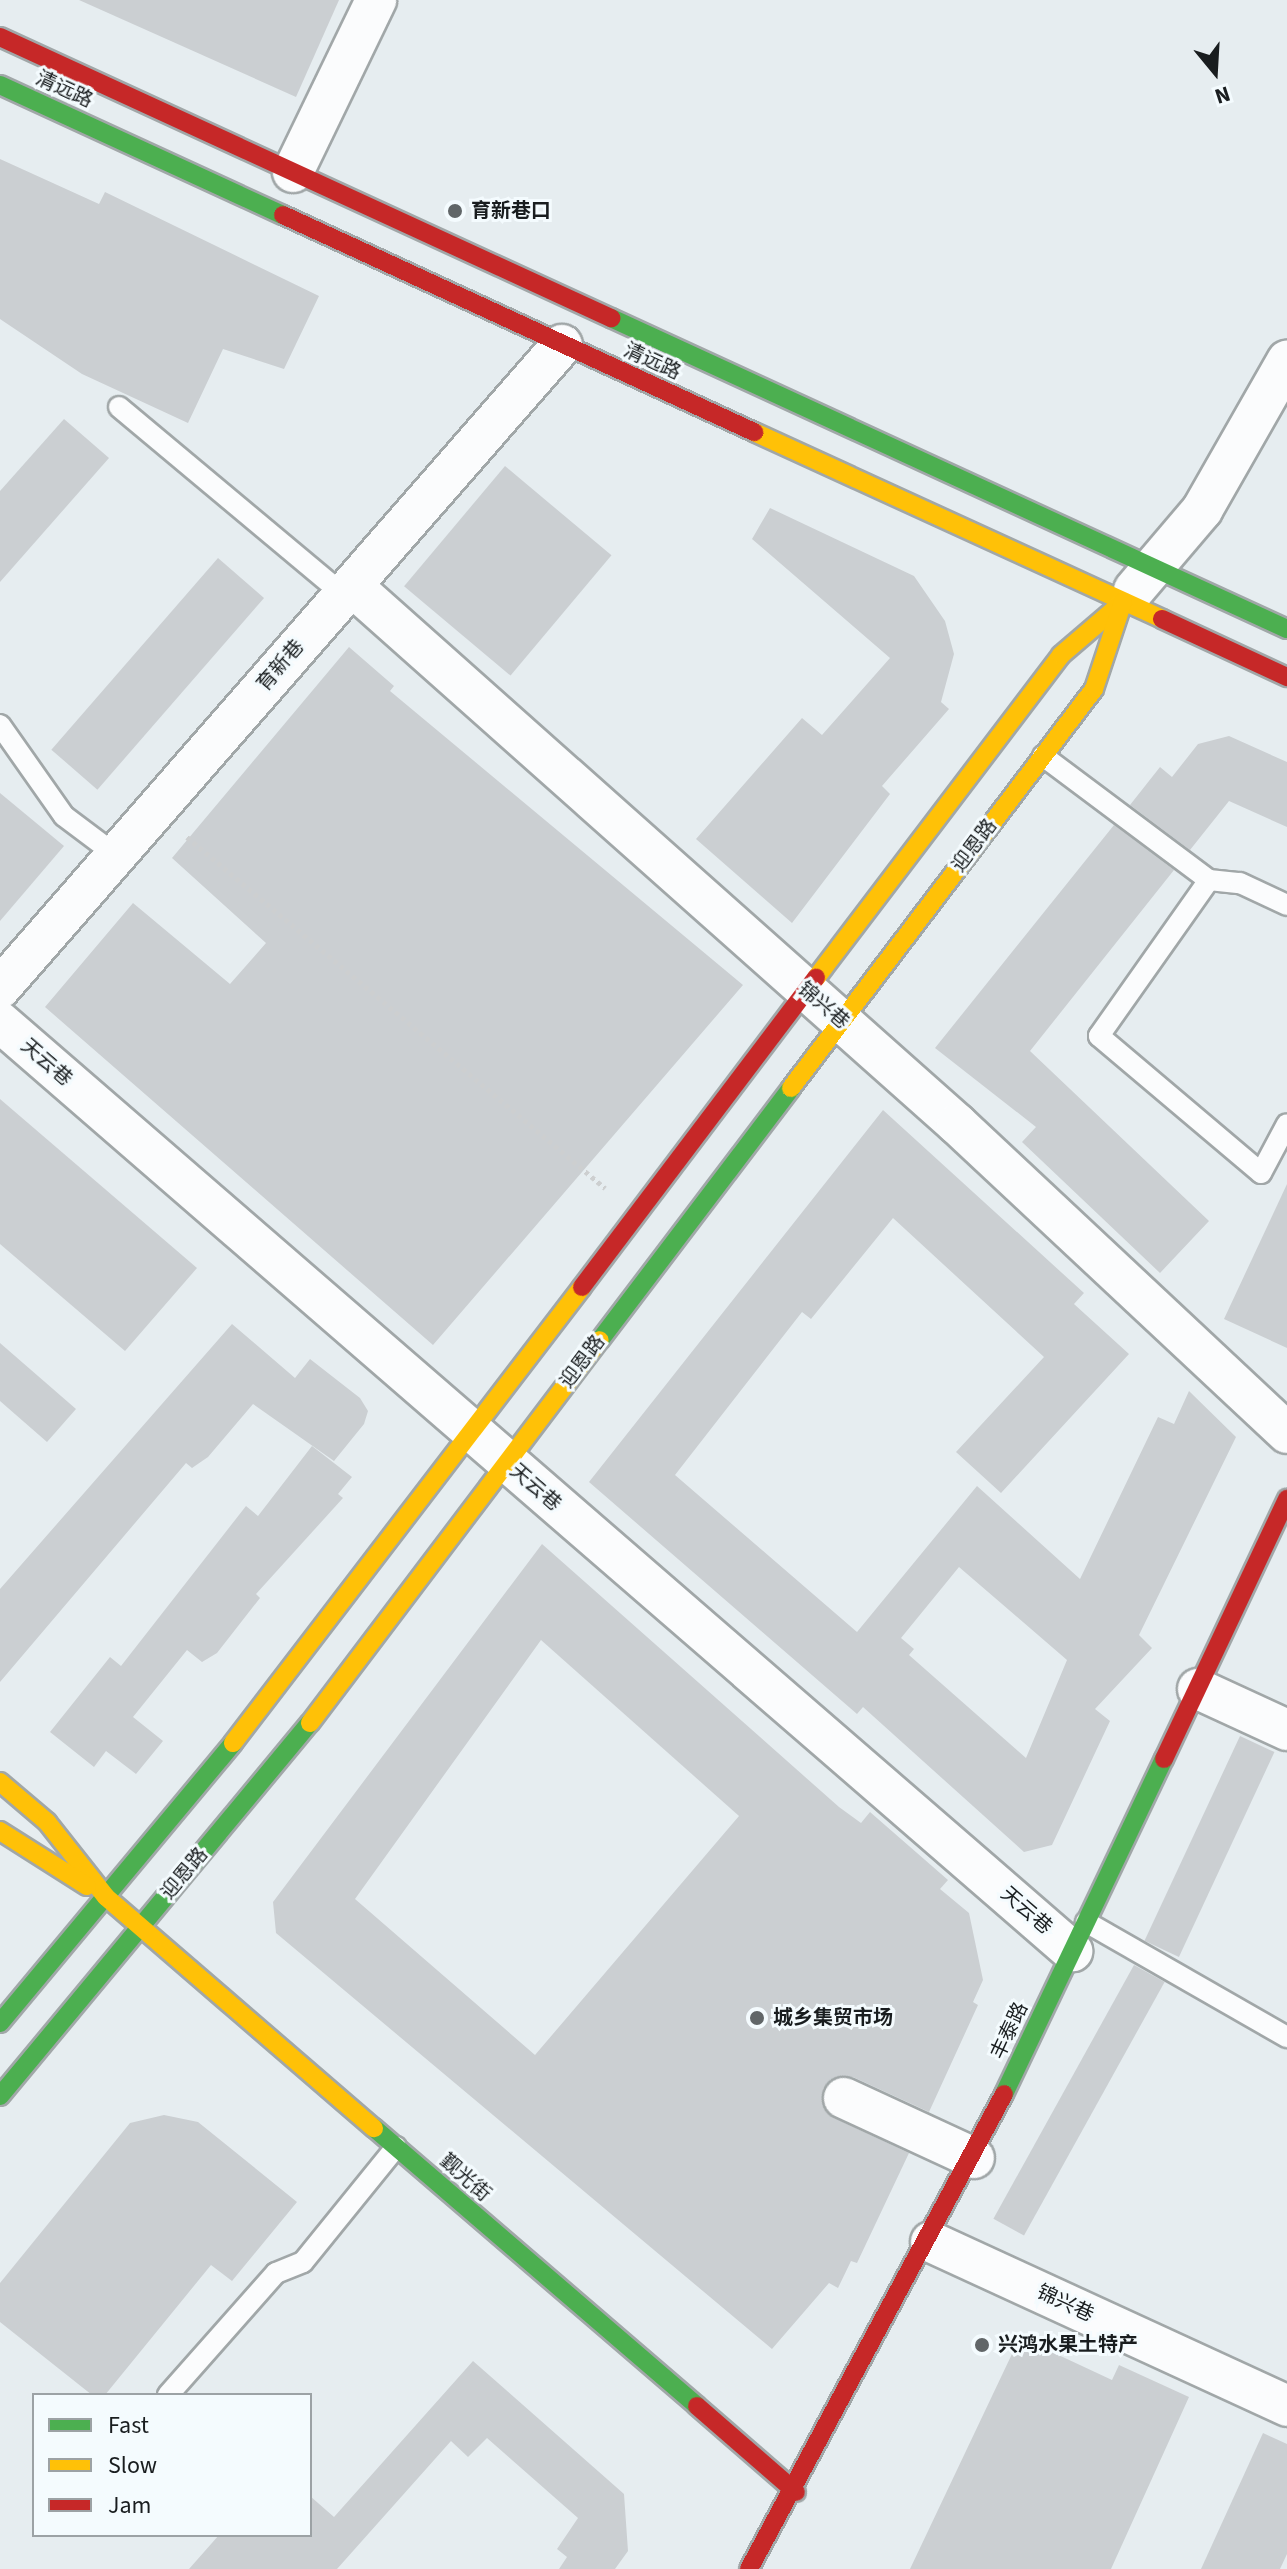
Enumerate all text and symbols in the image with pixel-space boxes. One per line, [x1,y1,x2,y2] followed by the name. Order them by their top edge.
[1175,32,1255,112] north arrow
[32,66,96,114] street label: 清远路
[1211,77,1234,112] text: N
[471,199,551,223] place label: 育新巷口
[446,202,464,220] marker: 育新巷口
[620,338,684,386] street label: 清远路
[252,635,310,697] street label: 育新巷
[947,815,1003,877] street label: 迎恩路
[792,977,854,1035] street label: 锦兴巷
[15,1034,77,1092] street label: 天云巷
[555,1331,611,1393] street label: 迎恩路
[504,1459,566,1517] street label: 天云巷
[157,1843,213,1905] street label: 迎恩路
[995,1882,1057,1940] street label: 天云巷
[986,1999,1034,2063] street label: 丰泰路
[773,2006,893,2030] place label: 城乡集贸市场
[748,2009,766,2027] marker: 城乡集贸市场
[434,2149,496,2207] street label: 觐光街
[1033,2280,1097,2328] street label: 锦兴巷
[998,2333,1138,2357] place label: 兴鸿水果土特产
[973,2336,991,2354] marker: 兴鸿水果土特产
[32,2393,312,2537] legend
[108,2408,149,2443] text: Fast
[108,2448,157,2483] text: Slow
[108,2488,152,2523] text: Jam

